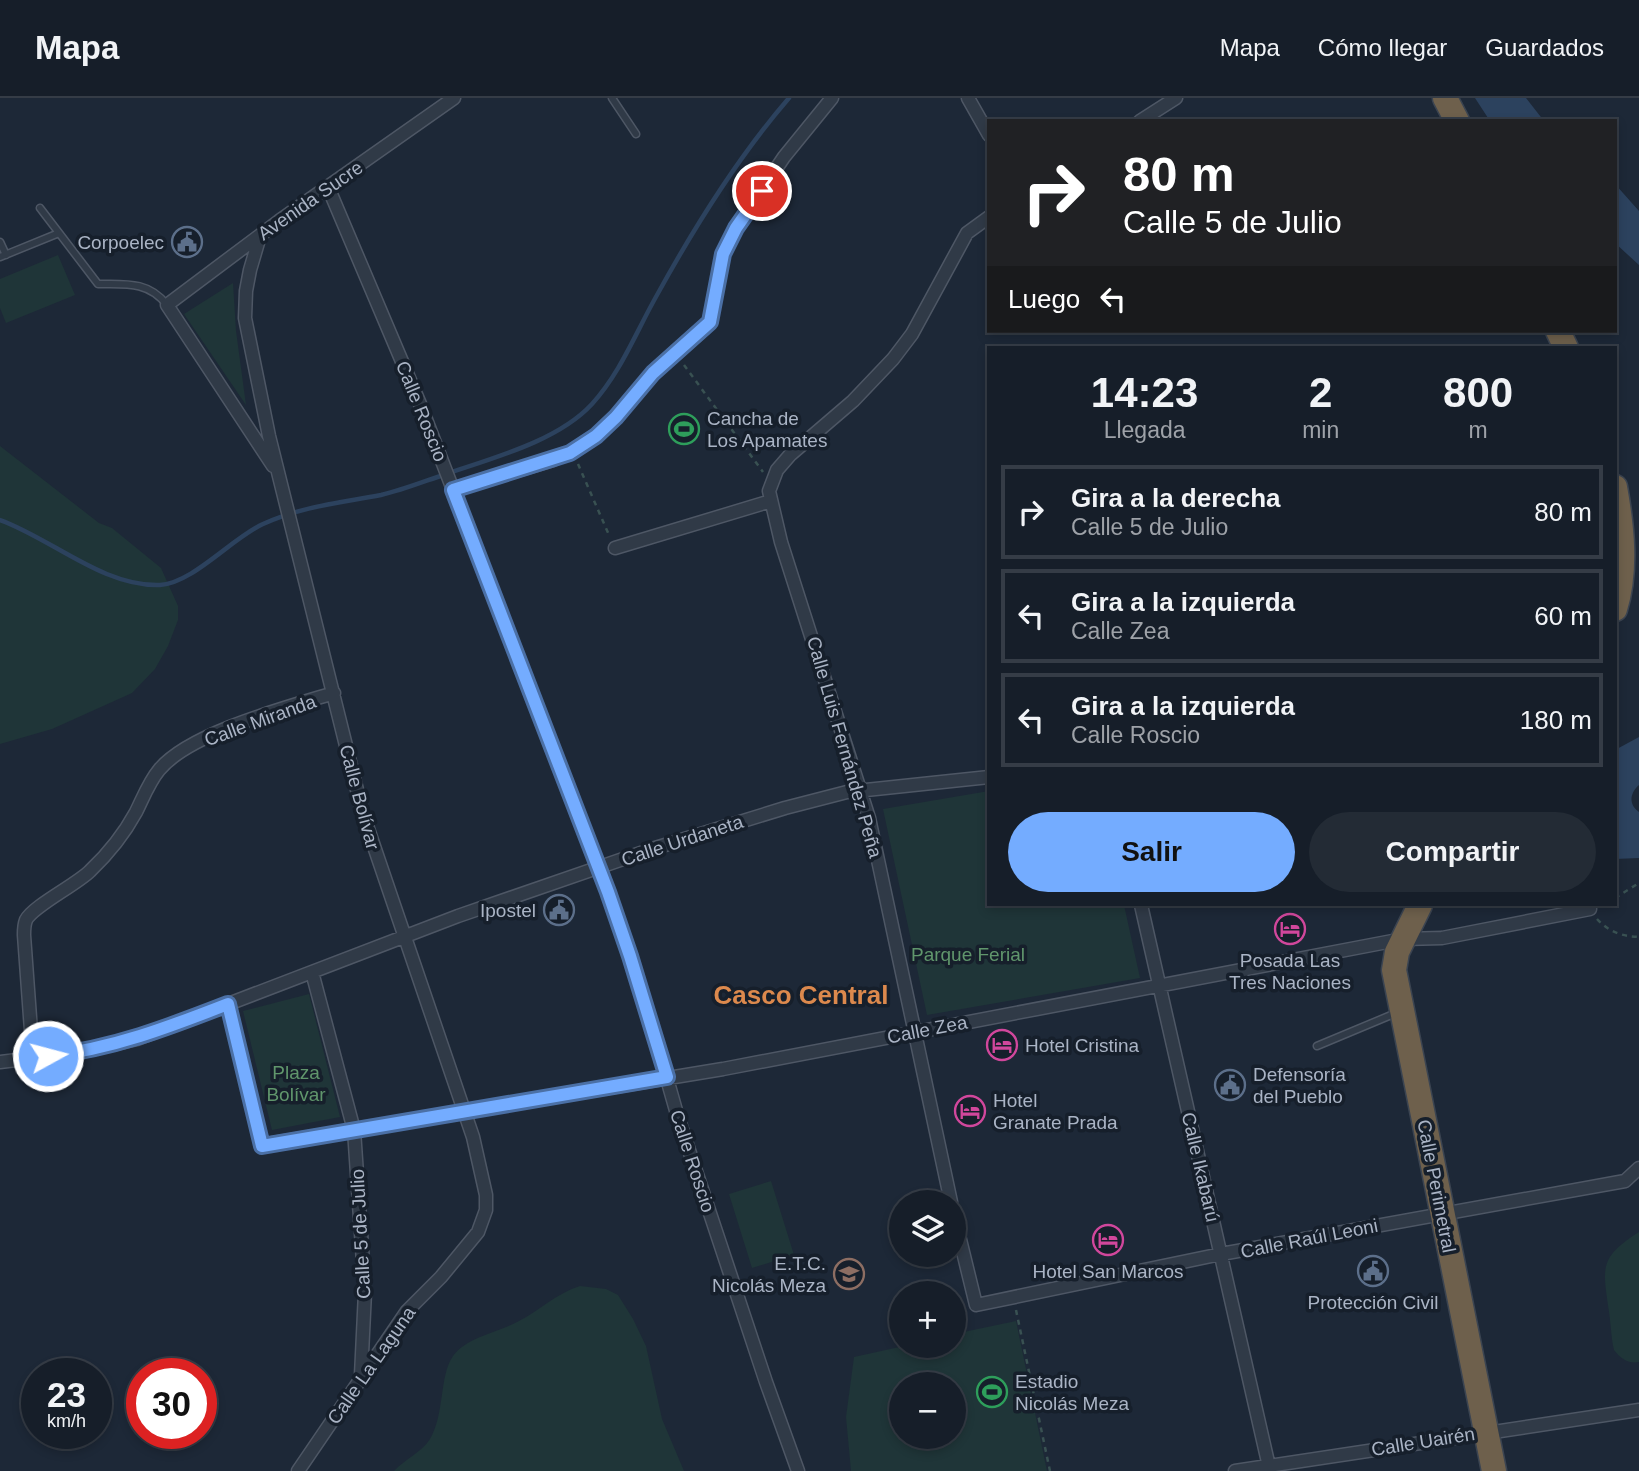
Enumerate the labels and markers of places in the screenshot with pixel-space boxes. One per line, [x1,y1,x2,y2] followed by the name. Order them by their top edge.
[732,161,792,221] pin
[170,225,204,259] public building icon: Corpoelec
[77,232,164,253] place label: Corpoelec
[707,408,827,451] place label: Cancha de Los Apamates
[667,412,701,446] sports icon: Cancha de Los Apamates
[542,893,576,927] public building icon: Ipostel
[480,900,536,921] place label: Ipostel
[1273,912,1307,946] hotel icon: Posada Las Tres Naciones
[1229,950,1351,993] place label: Posada Las Tres Naciones
[985,1028,1019,1062] hotel icon: Hotel Cristina
[1025,1035,1139,1056] place label: Hotel Cristina
[1253,1064,1346,1107] place label: Defensoría del Pueblo
[1213,1068,1247,1102] public building icon: Defensoría del Pueblo
[993,1090,1118,1133] place label: Hotel Granate Prada
[953,1094,987,1128] hotel icon: Hotel Granate Prada
[1091,1223,1125,1257] hotel icon: Hotel San Marcos
[712,1253,826,1296] place label: E.T.C. Nicolás Meza
[1356,1254,1390,1288] public building icon: Protección Civil
[832,1257,866,1291] school or university icon: E.T.C. Nicolás Meza
[1032,1261,1184,1282] place label: Hotel San Marcos
[1308,1292,1438,1313] place label: Protección Civil
[1015,1371,1129,1414] place label: Estadio Nicolás Meza
[975,1375,1009,1409] sports icon: Estadio Nicolás Meza

